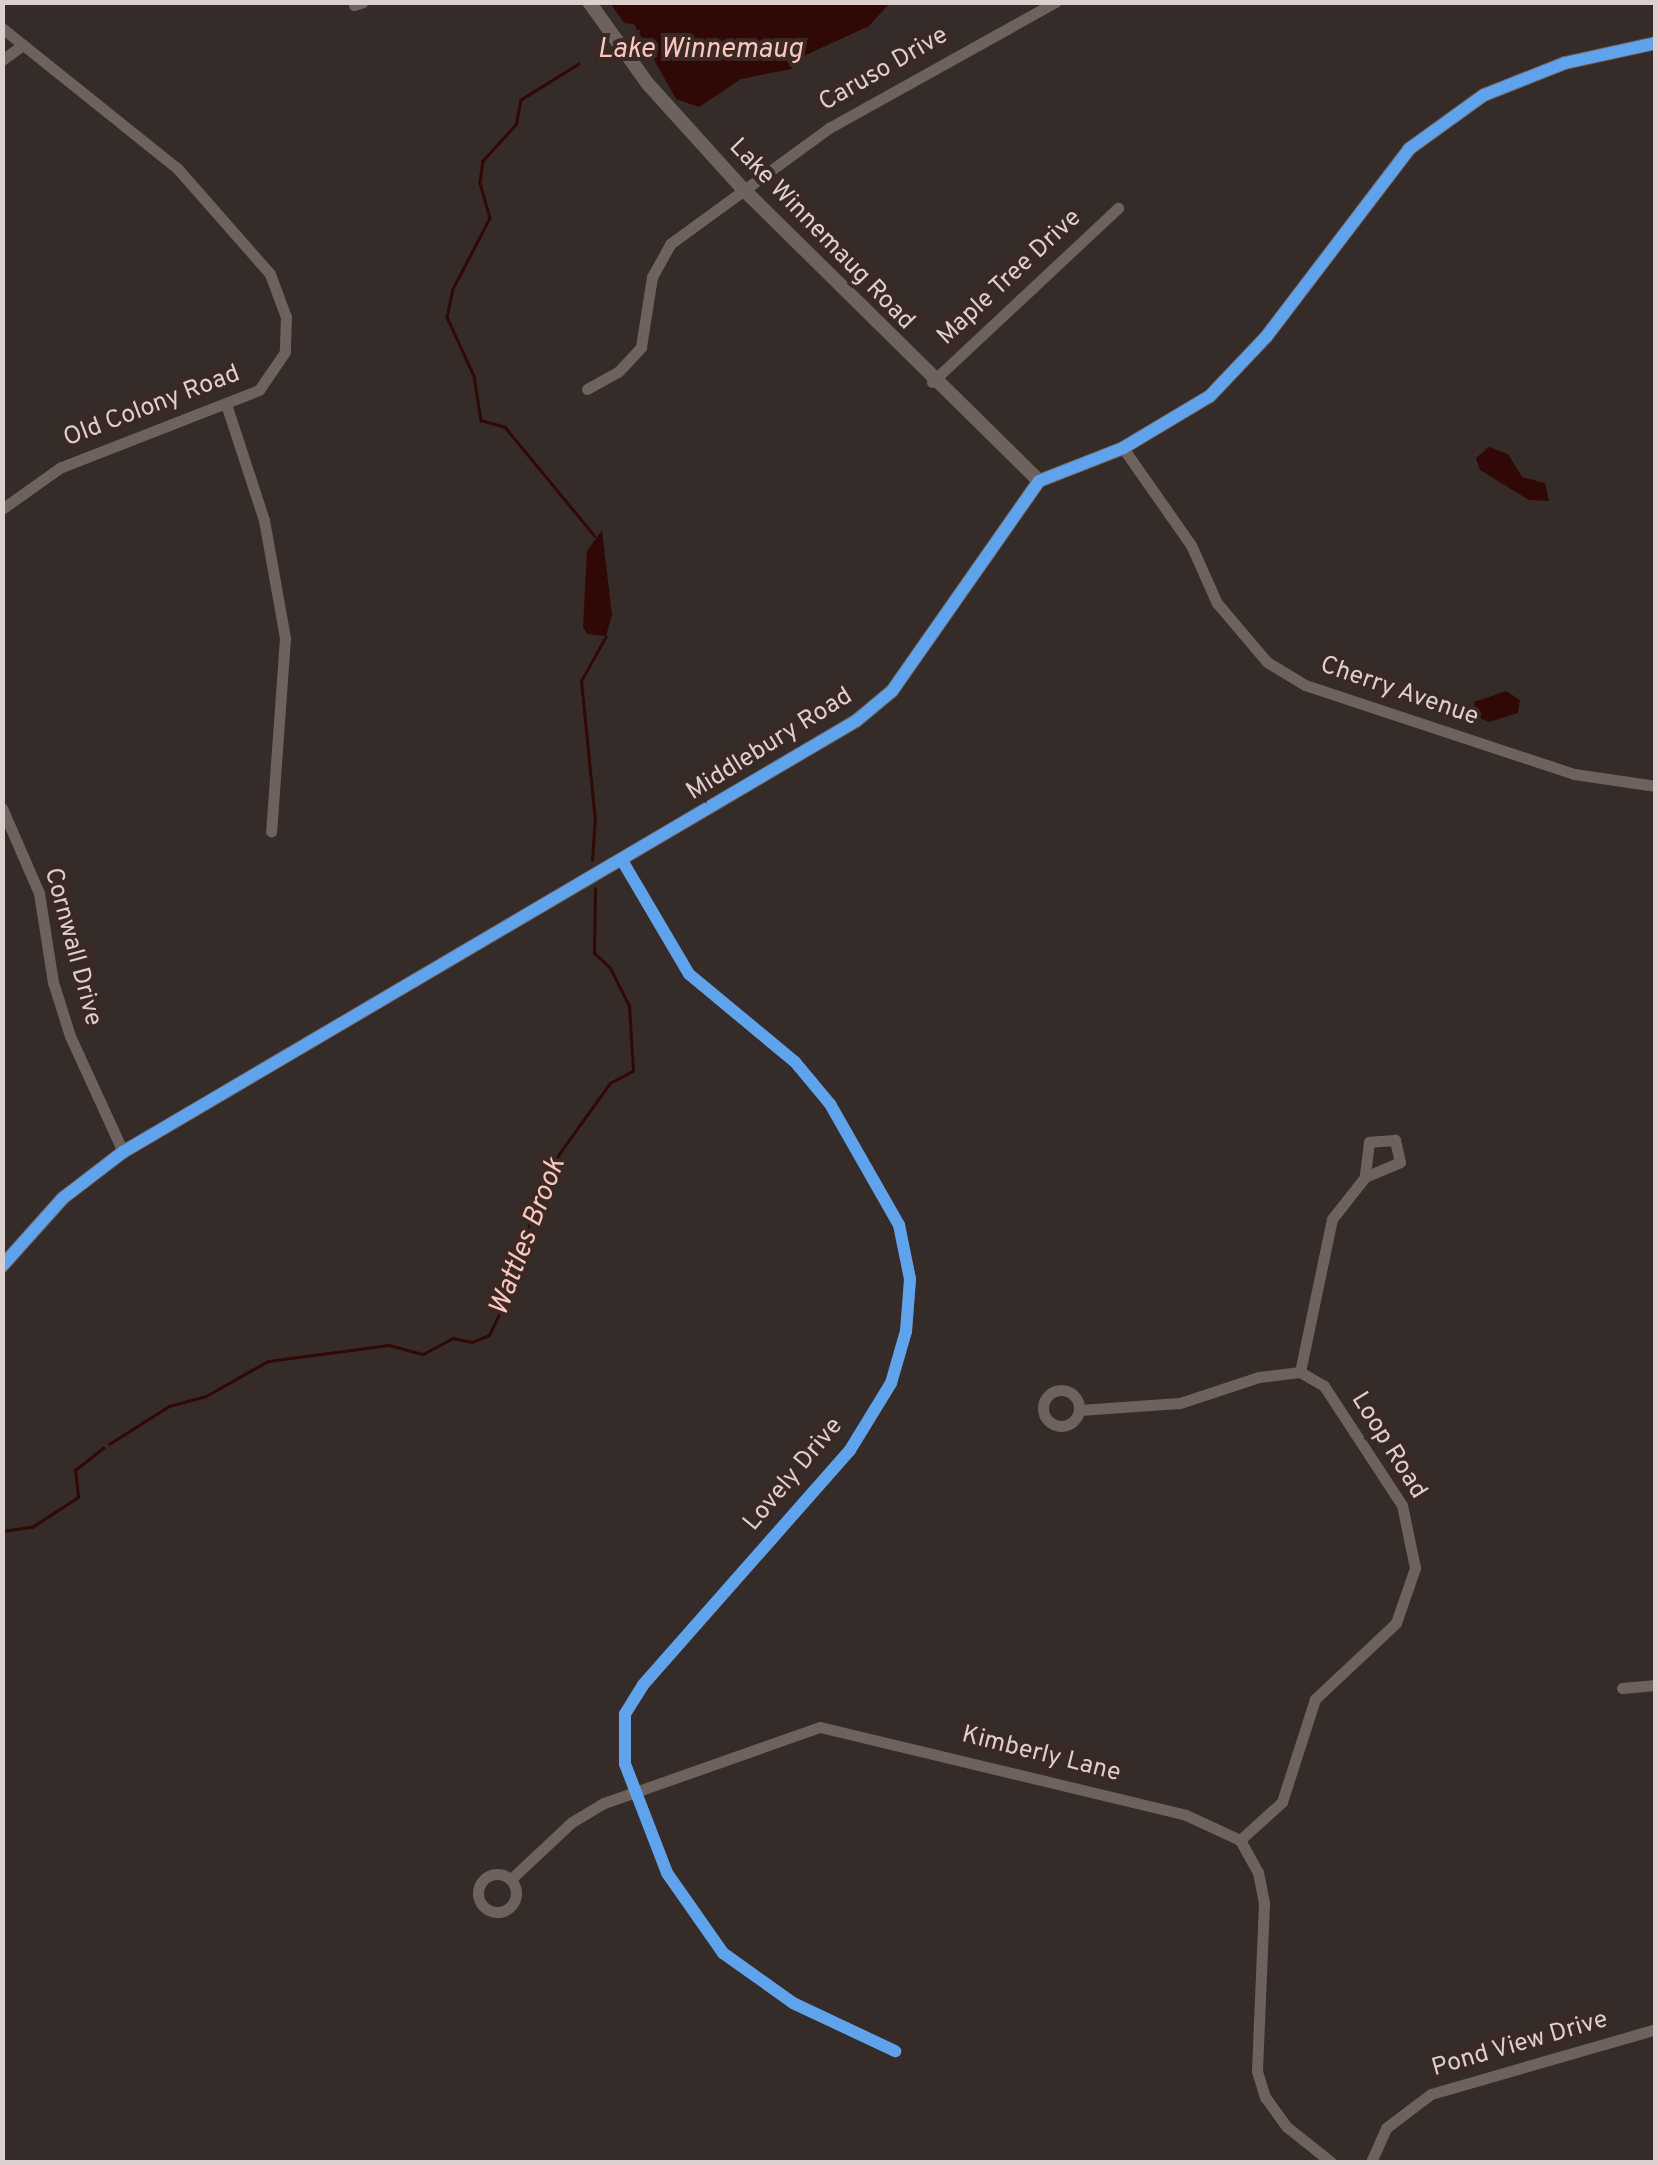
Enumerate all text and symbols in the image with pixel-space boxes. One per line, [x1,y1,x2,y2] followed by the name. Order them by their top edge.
[814,21,954,119] street label: Caruso Drive
[597,33,803,67] water label: Lake Winnemaug
[722,133,920,337] street label: Lake Winnemaug Road
[931,203,1089,353] street label: Maple Tree Drive
[60,360,244,454] street label: Old Colony Road
[1315,651,1483,733] street label: Cherry Avenue
[682,682,858,808] street label: Middlebury Road
[36,865,108,1029] street label: Cornwall Drive
[483,1153,573,1321] water label: Wattles Brook
[1343,1387,1433,1505] street label: Loop Road
[738,1412,850,1538] street label: Lovely Drive
[958,1721,1124,1789] street label: Kimberly Lane
[1428,2005,1612,2085] street label: Pond View Drive

